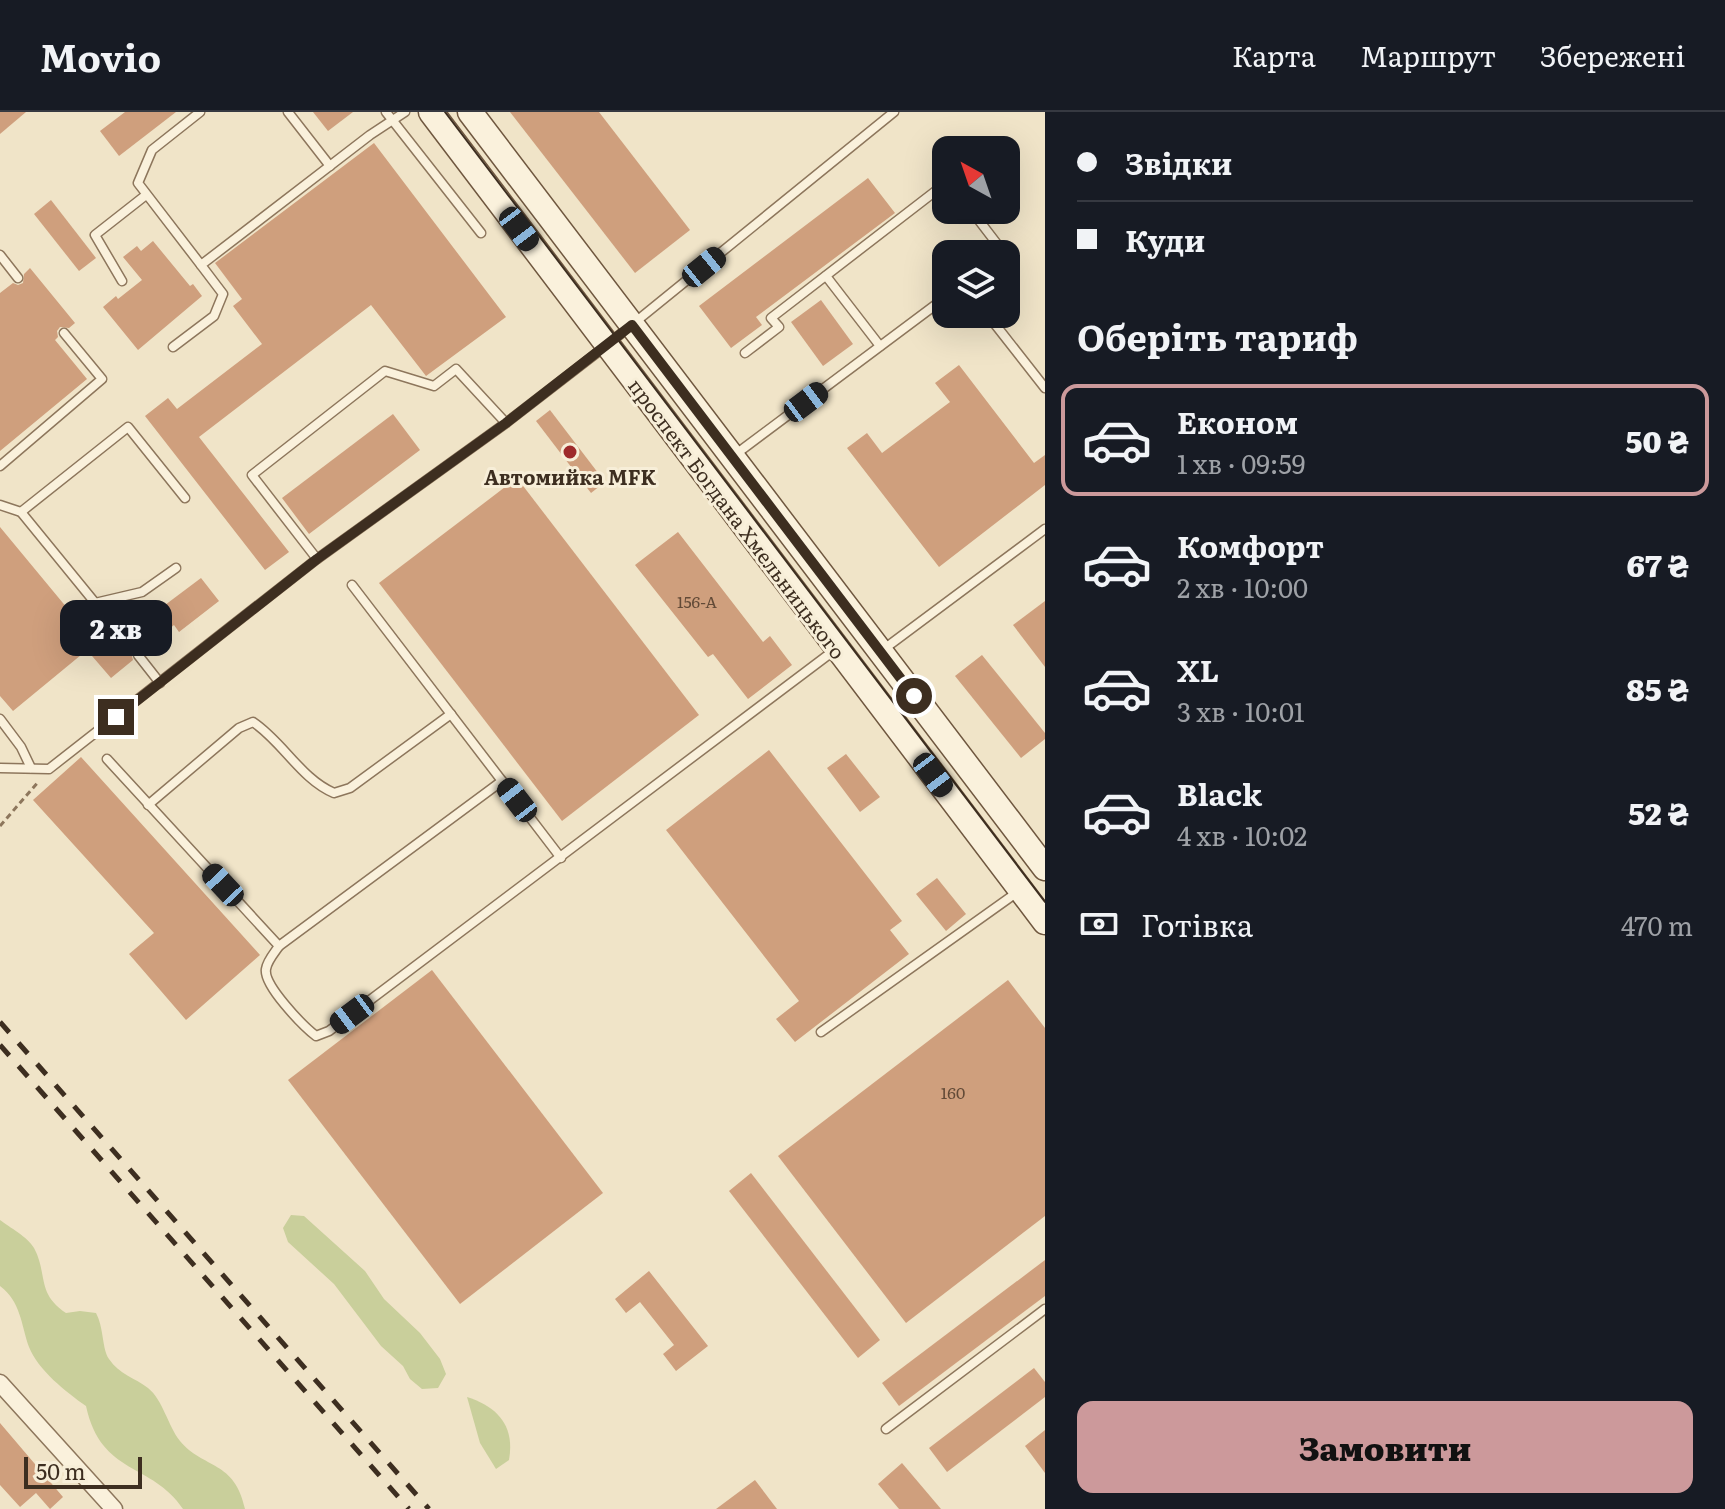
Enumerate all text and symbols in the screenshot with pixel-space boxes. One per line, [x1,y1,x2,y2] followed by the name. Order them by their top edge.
[40,27,161,84] text: Movio
[1232,34,1316,76] text: Карта
[1360,34,1496,76] text: Маршрут
[1540,34,1685,76] text: Збережені
[932,136,1020,224] north arrow
[932,136,1020,328] map controls
[1125,140,1232,184] text: Звідки
[495,203,543,255] car
[1125,217,1205,261] text: Куди
[932,240,1020,328] button: layers
[678,243,730,291] car
[1077,309,1358,362] text: Оберіть тариф
[622,371,854,665] street label: проспект Богдана Хмельницького
[780,378,832,426] car
[1177,399,1298,443] text: Економ
[1081,404,1153,476] icon: car
[1626,418,1689,462] text: 50 ₴
[561,443,579,461] marker: Автомийка MFK
[1177,443,1305,482] text: 1 хв · 09:59
[484,461,656,491] place label: Автомийка MFK
[1177,523,1324,567] text: Комфорт
[1081,528,1153,600] icon: car
[1627,542,1689,586] text: 67 ₴
[1177,567,1308,606] text: 2 хв · 10:00
[677,589,717,613] house number: 156-А
[60,601,172,657] callout: 2 хв
[90,608,142,647] text: 2 хв
[1177,647,1219,691] text: XL
[1081,652,1153,724] icon: car
[1626,666,1689,710] text: 85 ₴
[896,678,932,714] route start
[1177,691,1305,730] text: 3 хв · 10:01
[98,699,134,735] route end
[909,749,957,801] car
[1177,771,1262,815] text: Black
[493,774,541,826] car
[1081,776,1153,848] icon: car
[1628,790,1689,834] text: 52 ₴
[1177,815,1307,854] text: 4 хв · 10:02
[198,859,248,911] car
[1077,902,1121,946] icon: cash
[1141,902,1253,946] text: Готівка
[1621,905,1693,944] text: 470 m
[326,990,378,1038] car
[941,1080,965,1104] house number: 160
[1077,1401,1693,1493] button: Замовити
[24,1453,142,1489] scale bar
[36,1454,86,1487] text: 50 m

